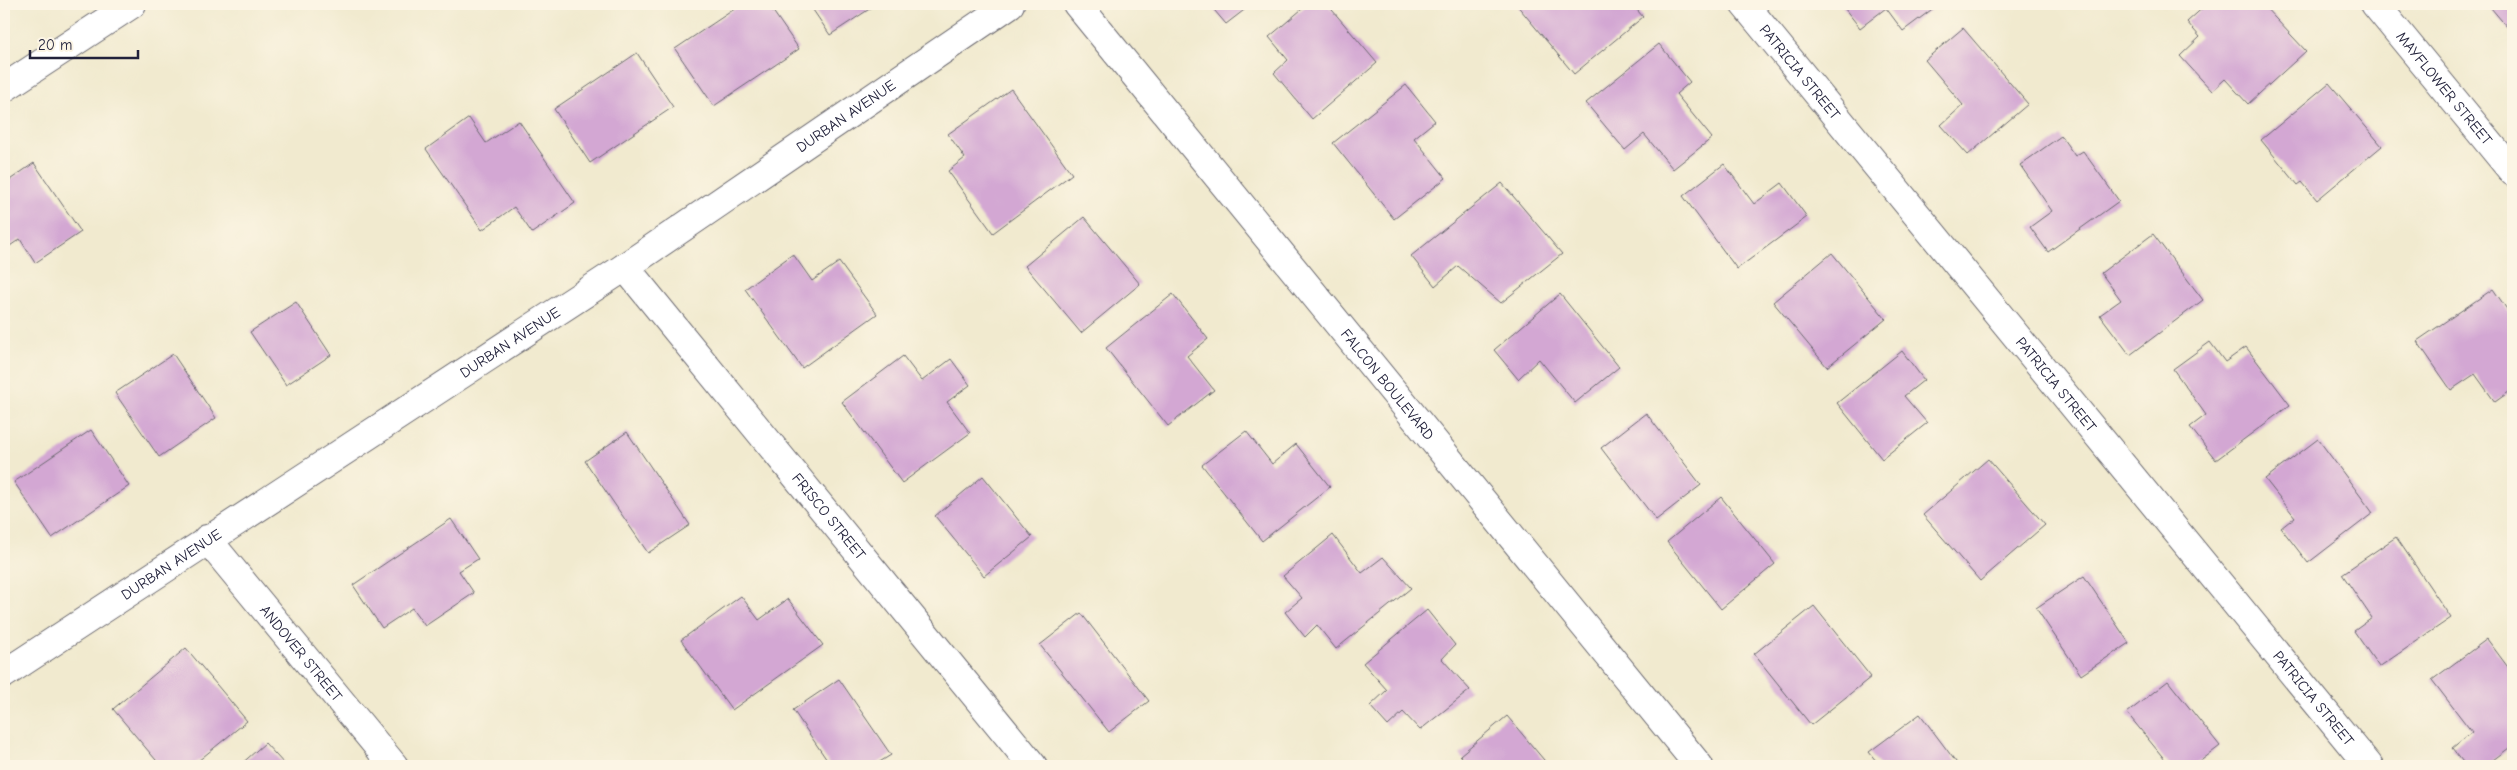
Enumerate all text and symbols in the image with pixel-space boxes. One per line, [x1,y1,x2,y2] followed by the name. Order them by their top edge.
[1756,21,1844,123] street label: PATRICIA STREET
[30,28,138,60] scale bar
[2392,28,2496,149] street label: MAYFLOWER STREET
[38,36,72,54] text: 20 m
[793,76,899,156] street label: DURBAN AVENUE
[456,303,564,382] street label: DURBAN AVENUE
[1337,325,1438,444] street label: FALCON BOULEVARD
[2012,333,2100,436] street label: PATRICIA STREET
[788,469,870,563] street label: FRISCO STREET
[118,525,225,604] street label: DURBAN AVENUE
[256,601,346,705] street label: ANDOVER STREET
[2269,647,2358,750] street label: PATRICIA STREET

